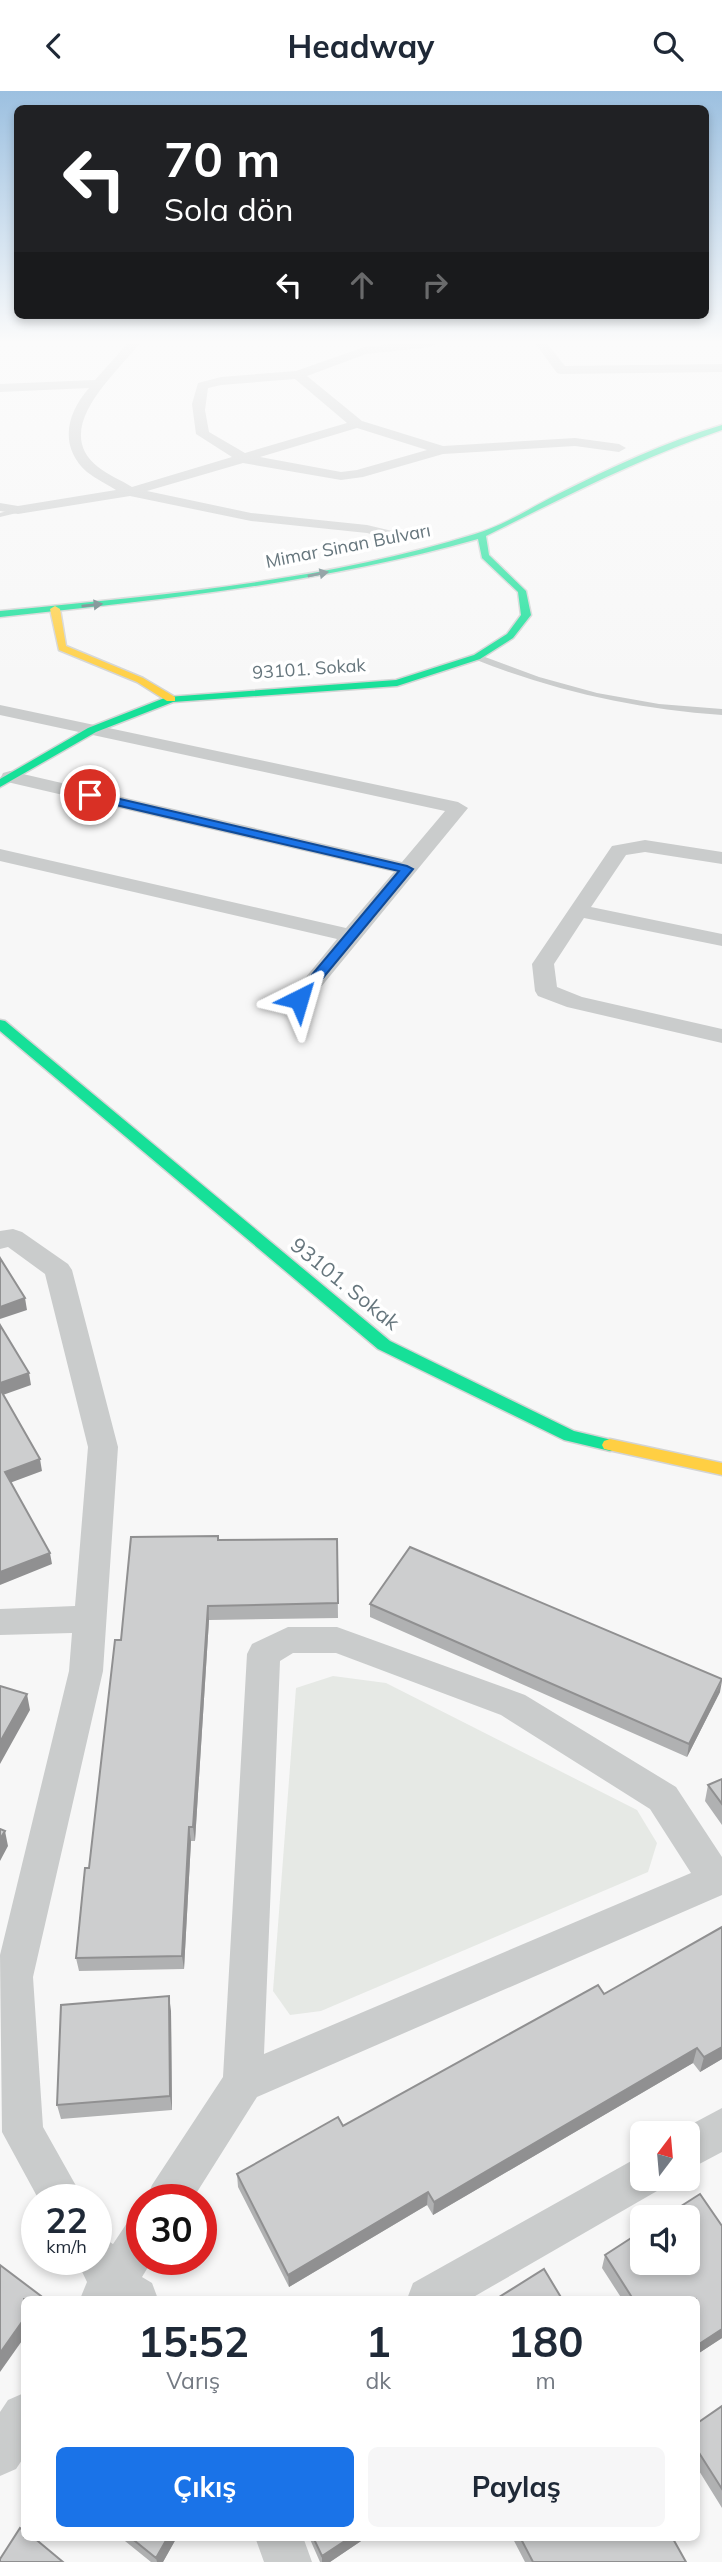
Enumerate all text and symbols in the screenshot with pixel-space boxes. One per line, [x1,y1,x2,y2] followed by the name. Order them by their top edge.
[288,26,434,66] text: Headway
[35,27,73,65] icon: back
[649,27,687,65] icon: search
[164,128,280,189] text: 70 m
[49,133,140,224] icon: left
[164,189,294,229] text: Sola dön
[270,266,308,304] icon: left
[343,266,381,304] icon: ahead
[416,266,454,304] icon: right
[263,518,432,573] street label: Mimar Sinan Bulvarı
[307,568,329,579] one-way arrow
[82,599,104,610] one-way arrow
[252,653,367,684] street label: 93101. Sokak
[60,765,120,825] pin
[71,776,109,814] icon: arrive
[262,962,336,1036] position arrow
[286,1231,405,1335] street label: 93101. Sokak
[630,2121,700,2191] north arrow
[630,2121,700,2275] map controls
[126,2184,217,2275] speed limit sign: 30
[45,2198,88,2242] text: 22
[630,2205,700,2275] button: sound
[46,2235,87,2258] text: km/h
[138,2315,249,2368] text: 15:52
[366,2315,391,2368] text: 1
[508,2315,583,2368] text: 180
[166,2366,220,2395] text: Varış
[365,2366,391,2395] text: dk
[535,2366,556,2395] text: m
[56,2447,354,2527] button: Çıkış
[368,2447,665,2527] button: Paylaş

